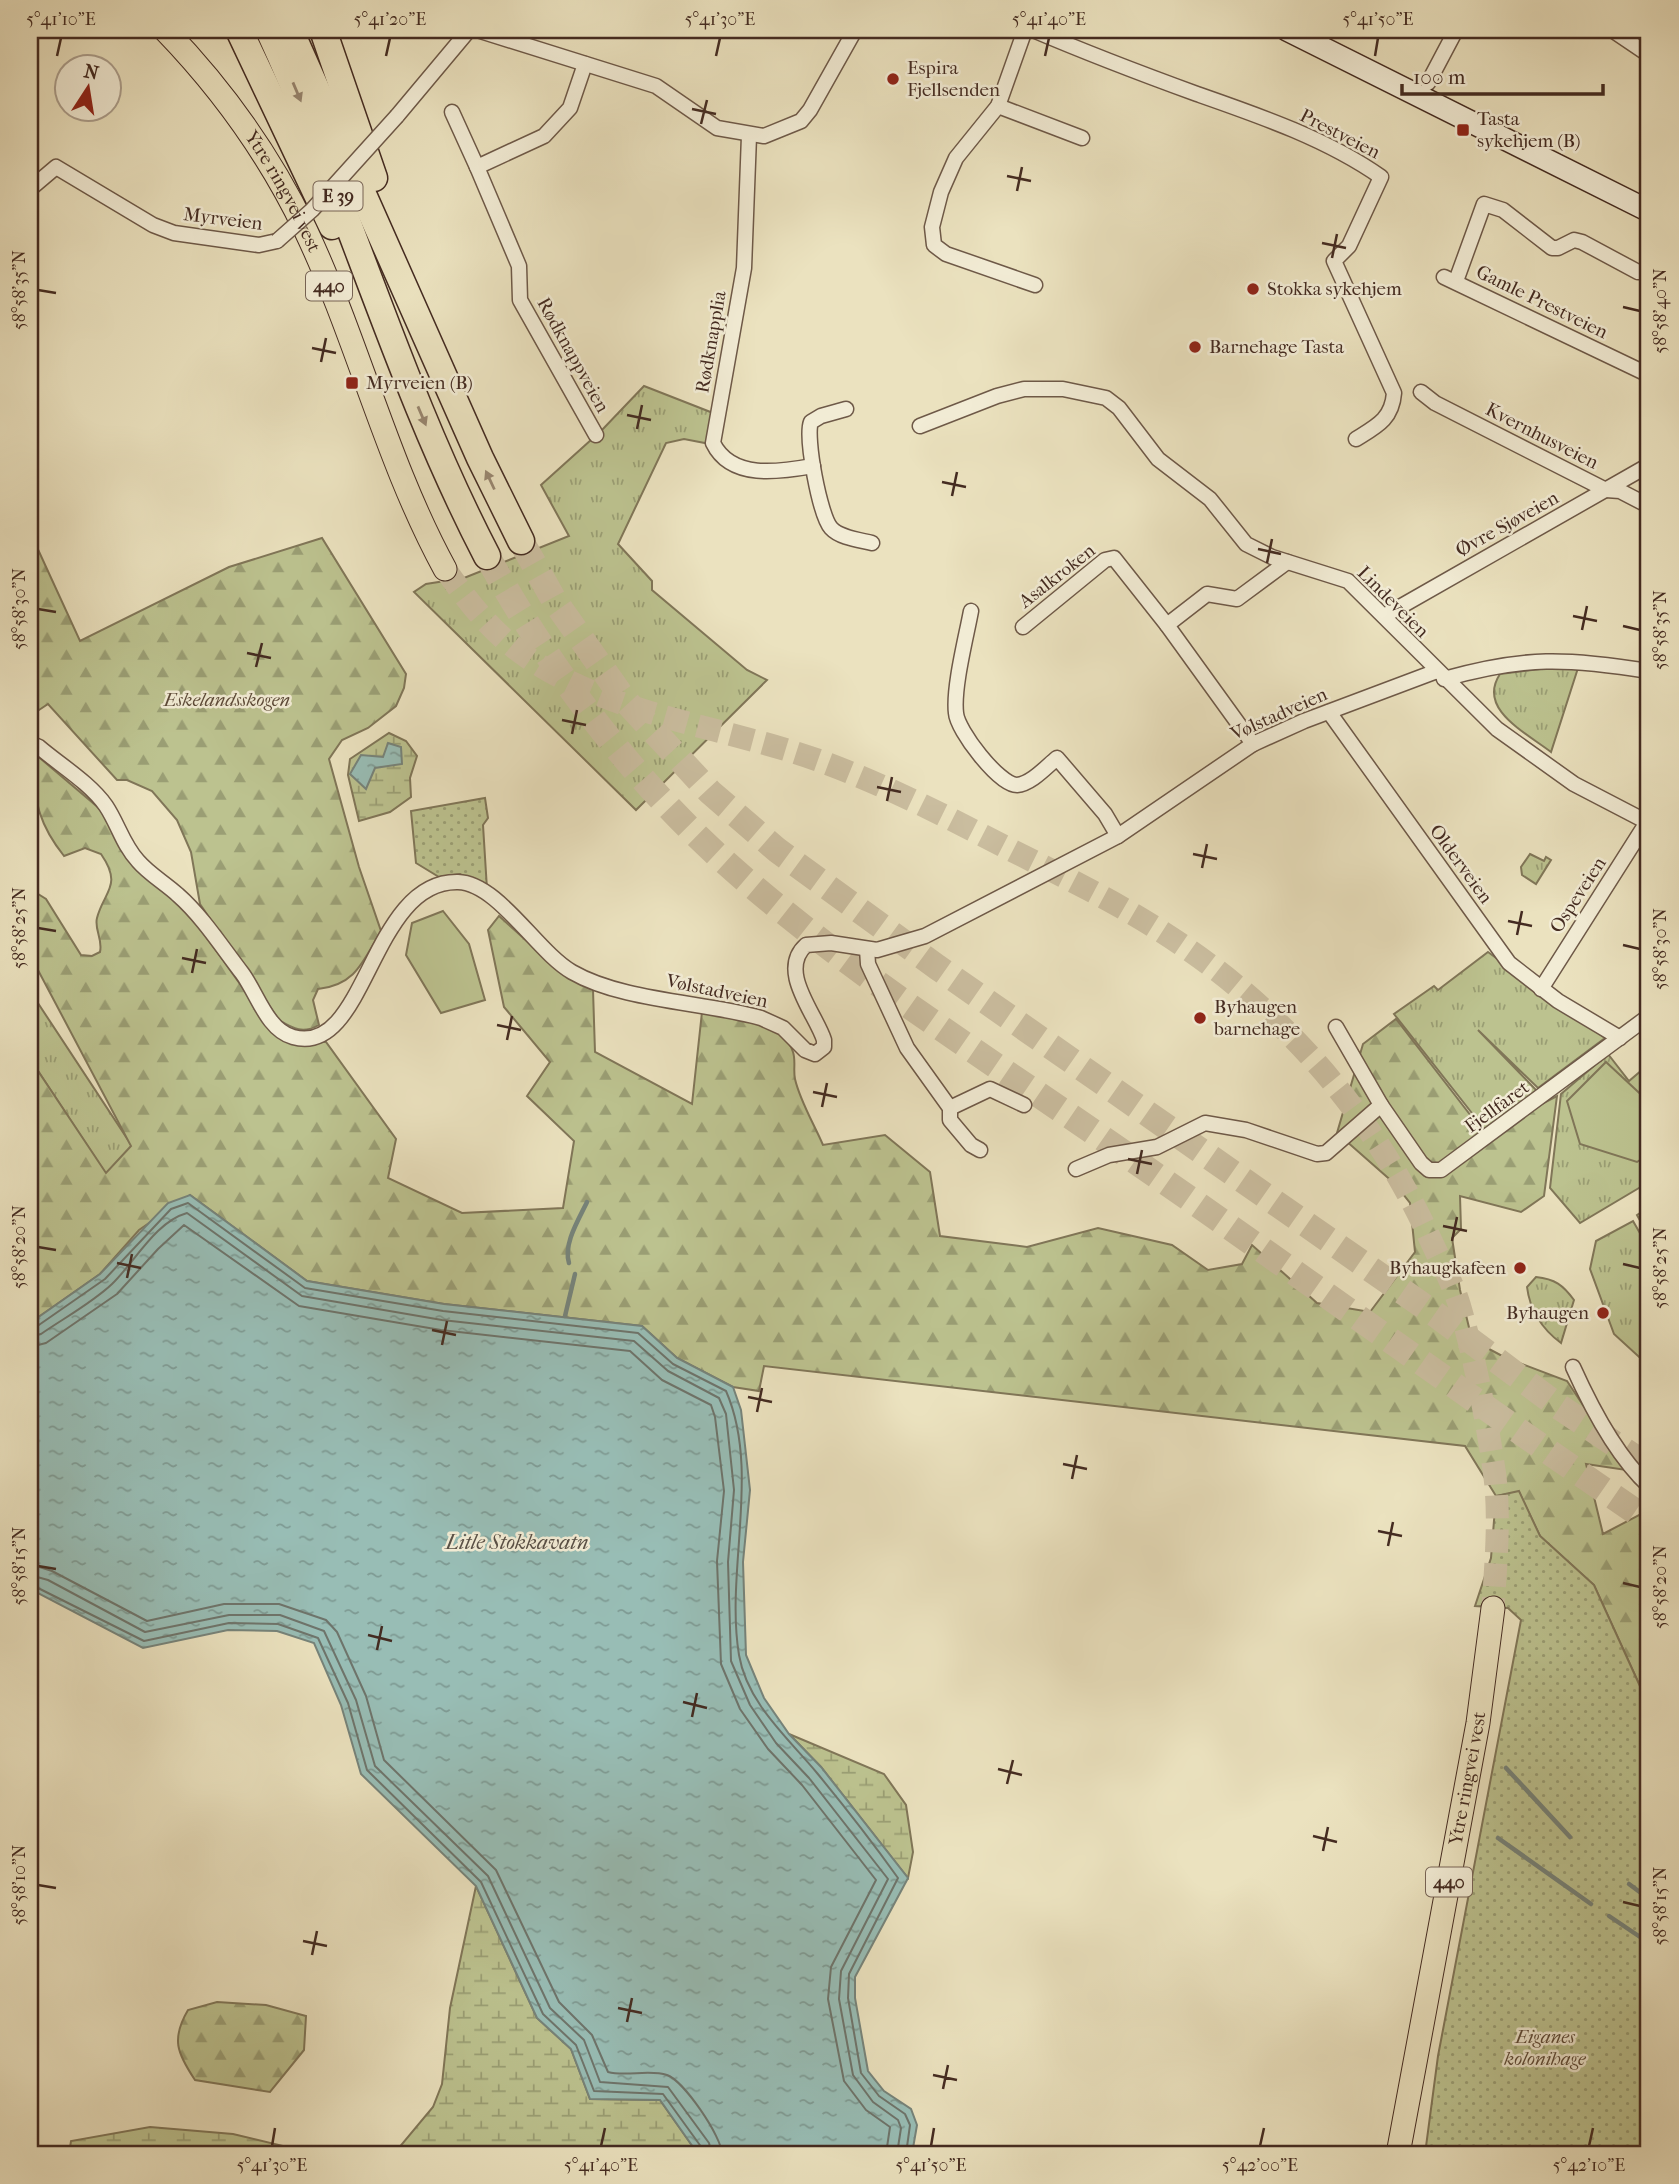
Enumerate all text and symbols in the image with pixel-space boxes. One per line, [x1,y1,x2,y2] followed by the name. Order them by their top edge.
[26,9,96,30] text: 5°41'10"E
[354,9,426,30] text: 5°41'20"E
[685,9,755,30] text: 5°41'30"E
[1012,9,1086,30] text: 5°41'40"E
[1343,9,1413,30] text: 5°41'50"E
[52,52,122,122] north arrow
[1402,52,1604,96] scale bar
[907,57,1000,101] place label: Espira Fjellsenden
[82,60,101,85] text: N
[1413,65,1466,89] text: 100 m
[885,71,901,87] marker: Espira Fjellsenden
[291,82,302,103] one-way arrow
[1296,104,1384,164] street label: Prestveien
[1477,108,1580,152] place label: Tasta sykehjem (B)
[1455,122,1471,138] marker: Tasta sykehjem (B)
[240,126,325,256] street label: Ytre ringvei vest
[314,182,362,210] road number: E 39
[182,203,264,235] street label: Myrveien
[9,250,30,330] text: 58°58'35"N
[1473,261,1611,343] street label: Gamle Prestveien
[1650,268,1671,354] text: 58°58'40"N
[306,272,352,300] road number: 440
[1267,278,1402,300] place label: Stokka sykehjem
[1245,281,1261,297] marker: Stokka sykehjem
[691,289,731,395] street label: Rødknapplia
[532,294,614,416] street label: Rødknappveien
[1209,336,1344,358] place label: Barnehage Tasta
[1187,339,1203,355] marker: Barnehage Tasta
[366,372,473,394] place label: Myrveien (B)
[344,375,360,391] marker: Myrveien (B)
[1482,398,1602,474] street label: Kvernhusveien
[417,405,428,426] one-way arrow
[485,470,496,490] one-way arrow
[1452,487,1562,561] street label: Øvre Sjøveien
[1014,539,1099,613] street label: Asalkroken
[1353,562,1433,642] street label: Lindeveien
[9,568,30,650] text: 58°58'30"N
[1650,590,1671,670] text: 58°58'35"N
[1226,683,1331,745] street label: Vølstadveien
[163,689,290,711] park label: Eskelandsskogen
[1425,820,1497,908] street label: Olderveien
[1545,853,1611,937] street label: Ospeveien
[9,887,30,969] text: 58°58'25"N
[1650,908,1671,990] text: 58°58'30"N
[663,969,770,1012] street label: Vølstadveien
[1213,996,1300,1040] place label: Byhaugen barnehage
[1192,1010,1208,1026] marker: Byhaugen barnehage
[1461,1076,1534,1138] street label: Fjellfaret
[9,1205,30,1289] text: 58°58'20"N
[1650,1227,1671,1309] text: 58°58'25"N
[1389,1257,1506,1279] place label: Byhaugkafeen
[1512,1260,1528,1276] marker: Byhaugkafeen
[1506,1302,1589,1324] place label: Byhaugen
[1595,1305,1611,1321] marker: Byhaugen
[9,1526,30,1605] text: 58°58'15"N
[444,1530,589,1554] water label: Litle Stokkavatn
[1650,1545,1671,1629] text: 58°58'20"N
[1444,1710,1490,1848] street label: Ytre ringvei vest
[9,1844,30,1925] text: 58°58'10"N
[1650,1866,1671,1945] text: 58°58'15"N
[1426,1868,1472,1896] road number: 440
[1503,2026,1587,2070] park label: Eiganes kolonihage
[237,2155,307,2176] text: 5°41'30"E
[564,2155,638,2176] text: 5°41'40"E
[896,2155,966,2176] text: 5°41'50"E
[1222,2155,1298,2176] text: 5°42'00"E
[1553,2155,1625,2176] text: 5°42'10"E

